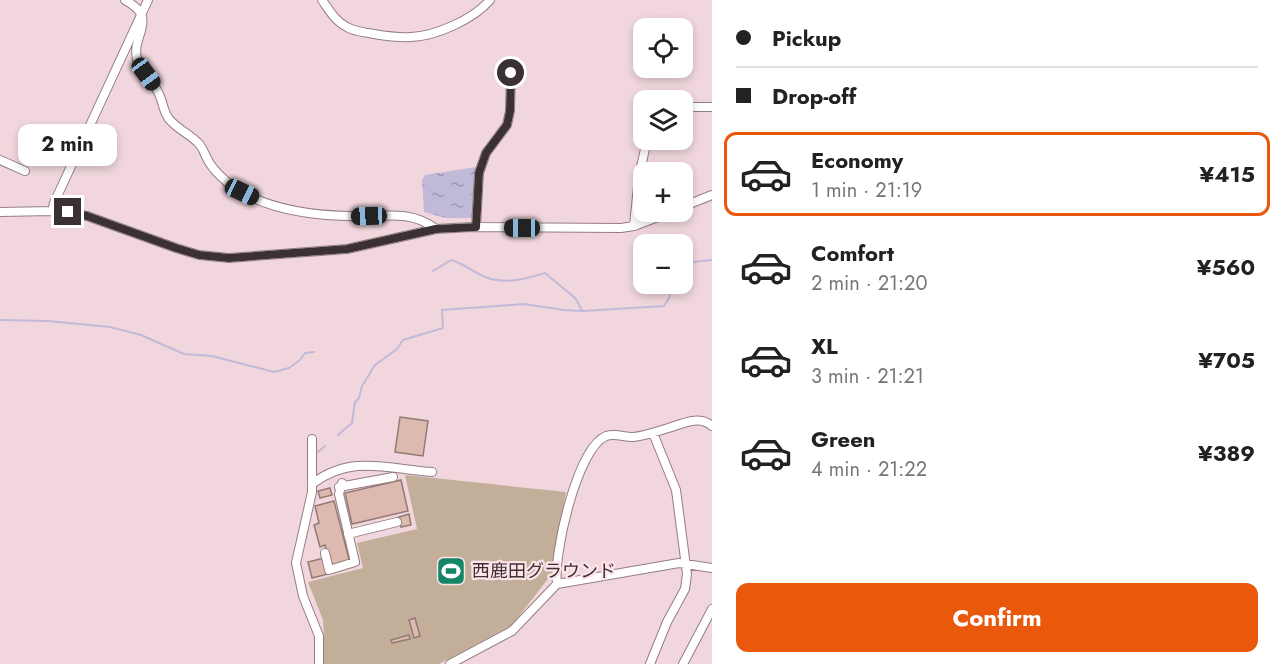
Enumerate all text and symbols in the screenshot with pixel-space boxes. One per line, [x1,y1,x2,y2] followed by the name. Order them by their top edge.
[633,18,693,294] map controls
[633,18,693,78] button: locate
[772,22,841,54] text: Pickup
[128,54,164,94] car
[497,59,524,86] route start
[772,80,856,112] text: Drop-off
[633,90,693,150] button: layers
[19,125,118,167] callout: 2 min
[41,130,94,159] text: 2 min
[811,144,903,176] text: Economy
[739,147,793,201] icon: car
[1200,158,1255,190] text: ¥415
[633,162,693,222] button: +
[222,176,262,208] car
[811,176,922,205] text: 1 min · 21:19
[54,198,81,225] route end
[351,206,387,226] car
[504,219,540,237] car
[633,234,693,294] button: −
[811,237,894,269] text: Comfort
[739,240,793,294] icon: car
[1197,251,1255,283] text: ¥560
[811,269,927,298] text: 2 min · 21:20
[811,330,838,362] text: XL
[739,333,793,387] icon: car
[1198,344,1255,376] text: ¥705
[811,362,924,391] text: 3 min · 21:21
[811,423,875,455] text: Green
[739,426,793,480] icon: car
[1198,437,1255,469] text: ¥389
[811,455,927,484] text: 4 min · 21:22
[435,555,467,587] sports icon: 西鹿田グラウンド
[472,558,616,584] place label: 西鹿田グラウンド
[736,583,1258,652] button: Confirm

